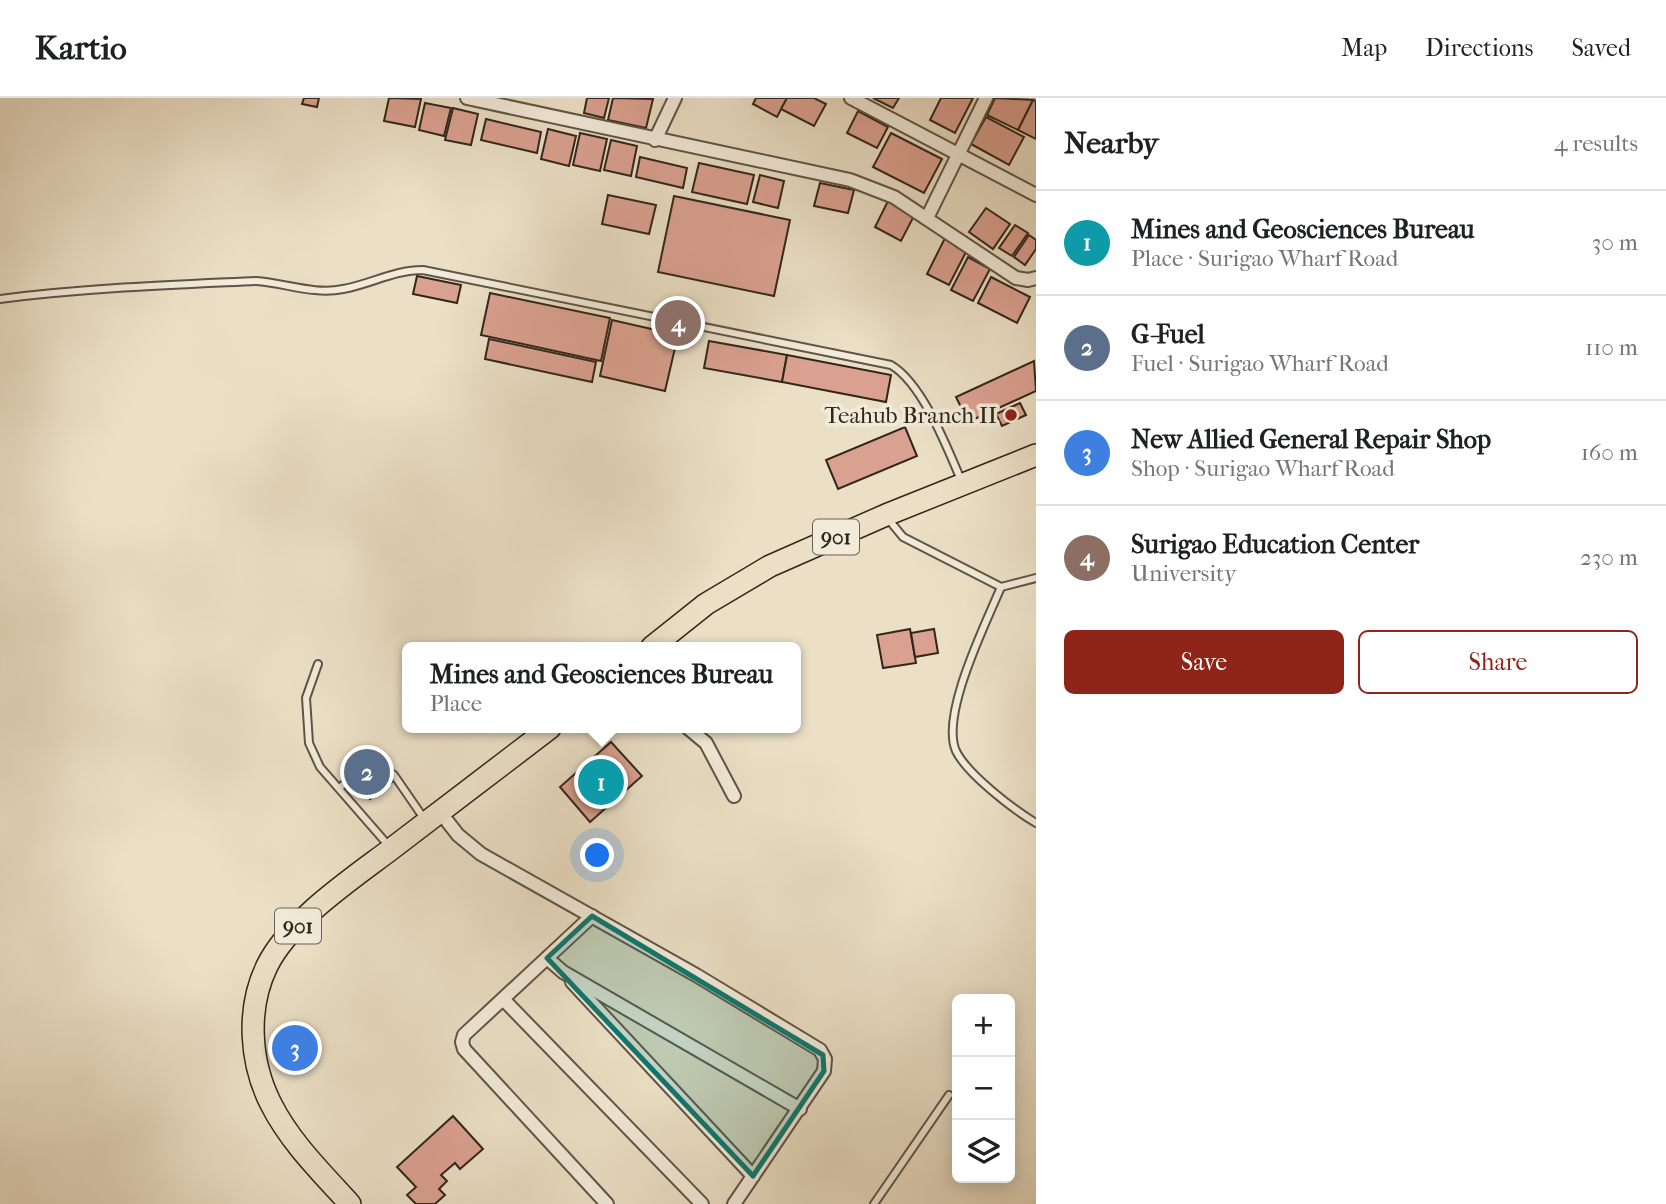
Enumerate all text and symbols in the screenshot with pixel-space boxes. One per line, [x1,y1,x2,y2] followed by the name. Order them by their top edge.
[35,29,127,68] text: Kartio
[1341,34,1387,62] text: Map
[1425,34,1533,62] text: Directions
[1571,34,1631,62] text: Saved
[1064,126,1159,161] text: Nearby
[1554,130,1638,157] text: 4 results
[1131,214,1475,245] text: Mines and Geosciences Bureau
[1083,229,1091,256] text: 1
[1592,229,1638,256] text: 30 m
[1131,245,1398,272] text: Place · Surigao Wharf Road
[655,297,701,349] pin: 4
[1131,319,1205,350] text: G-Fuel
[1081,334,1093,361] text: 2
[1585,334,1638,361] text: 110 m
[1131,350,1389,377] text: Fuel · Surigao Wharf Road
[824,402,997,429] place label: Teahub Branch II
[1003,407,1019,423] marker: Teahub Branch II
[1131,424,1491,455] text: New Allied General Repair Shop
[1082,439,1092,466] text: 3
[1581,439,1638,466] text: 160 m
[1131,455,1395,482] text: Shop · Surigao Wharf Road
[813,520,859,555] road number: 901
[1131,529,1419,560] text: Surigao Education Center
[1080,544,1094,571] text: 4
[1580,544,1638,571] text: 230 m
[1131,560,1236,587] text: University
[1064,630,1344,694] button: Save
[1358,630,1638,694] button: Share
[402,642,801,733] popup
[430,659,773,690] text: Mines and Geosciences Bureau
[430,690,482,717] text: Place
[344,746,390,798] pin: 2
[578,756,624,808] pin: 1
[580,838,614,872] your location
[275,908,321,944] road number: 901
[952,994,1015,1183] map controls
[952,994,1015,1057] button: +
[272,1022,318,1074] pin: 3
[952,1057,1015,1120] button: −
[952,1120,1015,1183] button: layers

